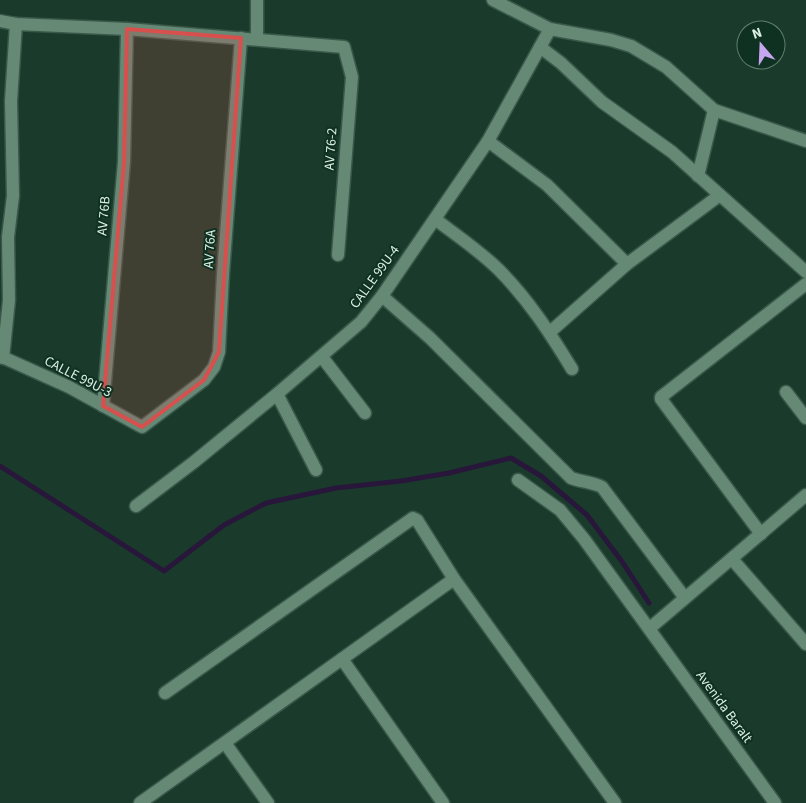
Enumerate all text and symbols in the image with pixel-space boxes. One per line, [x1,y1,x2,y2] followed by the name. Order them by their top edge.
[736,20,786,70] north arrow
[749,23,765,45] text: N
[320,127,342,171] street label: AV 76-2
[92,195,116,237] street label: AV 76B
[199,228,221,269] street label: AV 76A
[345,241,405,313] street label: CALLE 99U-4
[41,351,115,403] street label: CALLE 99U-3
[691,667,757,747] street label: Avenida Baralt

